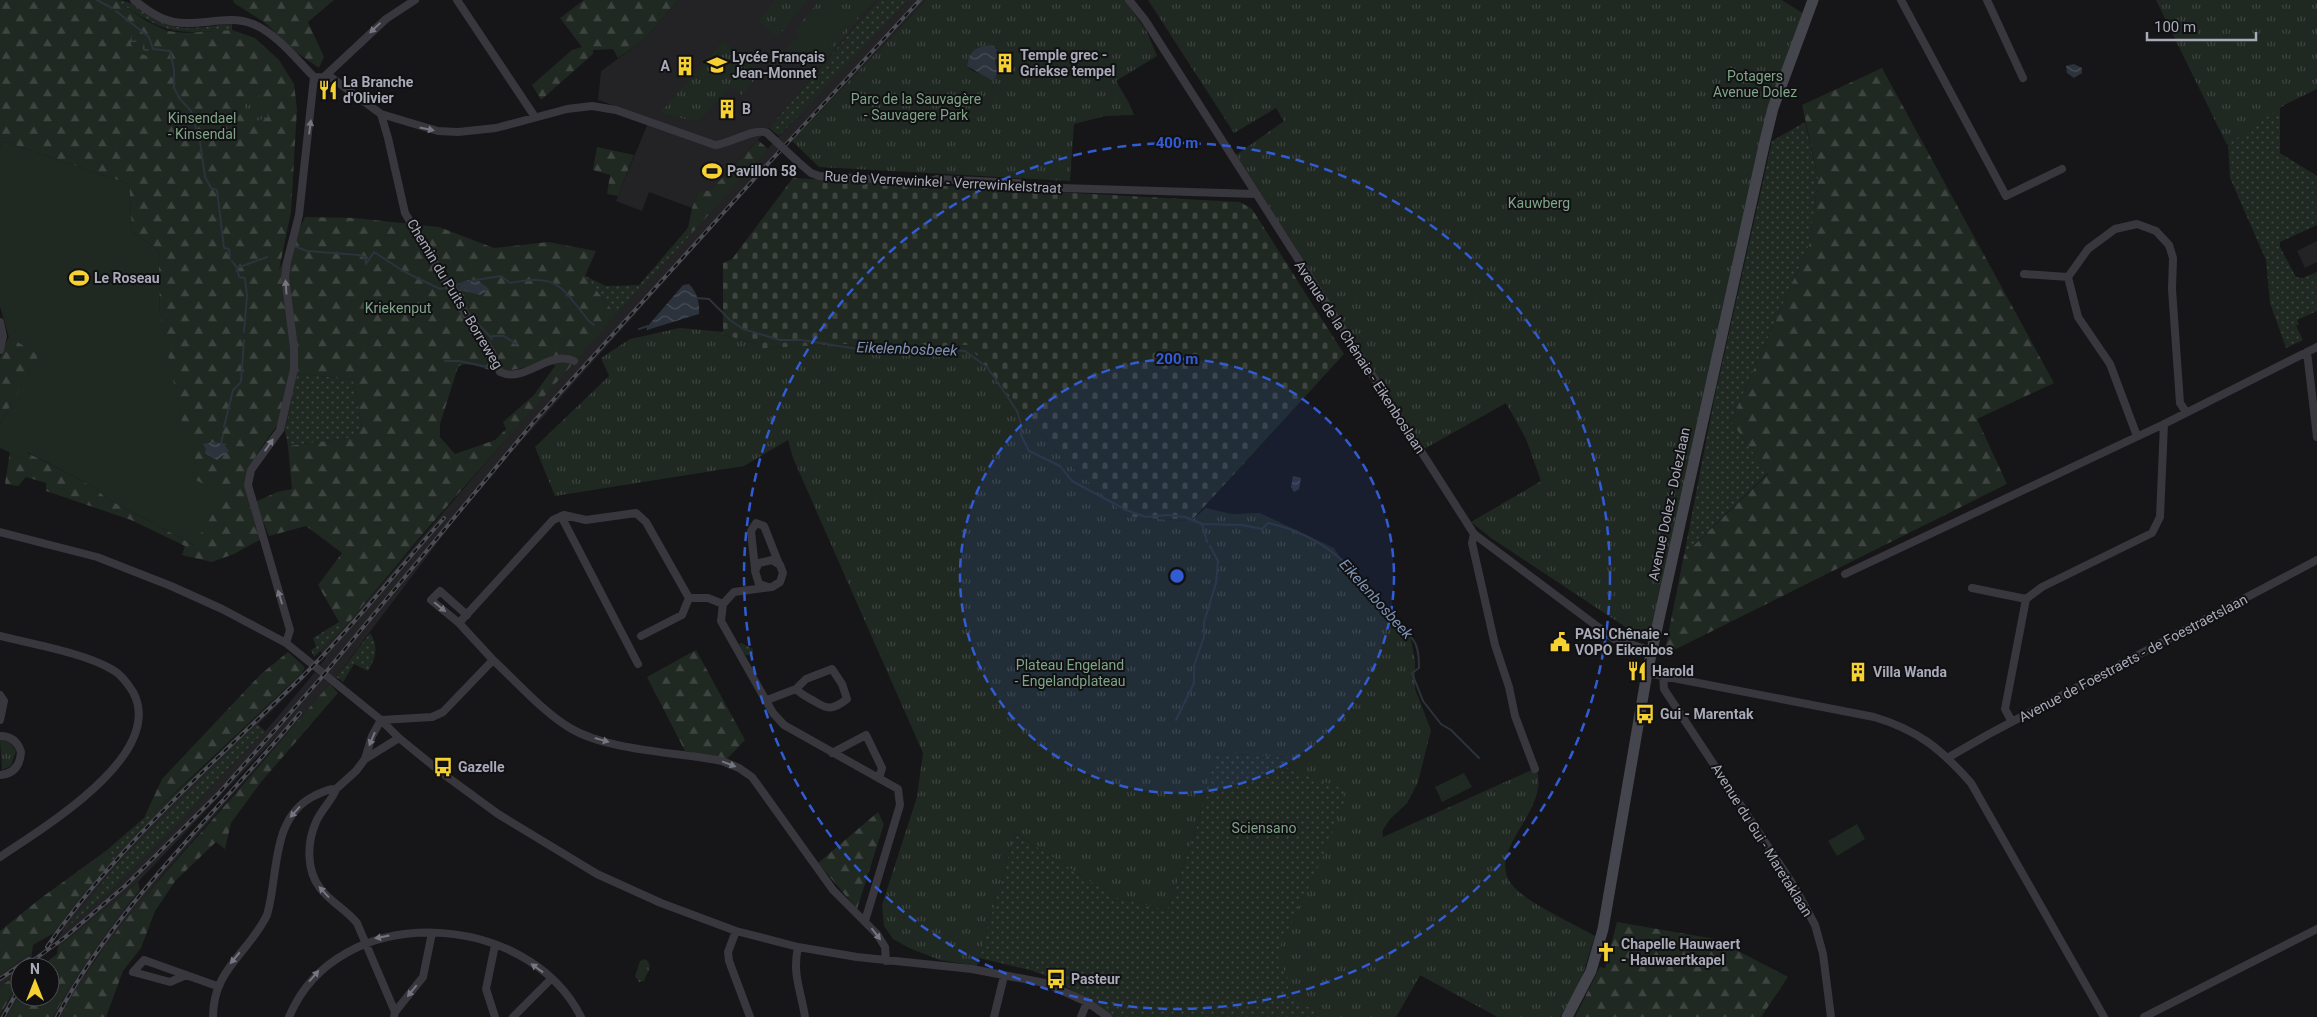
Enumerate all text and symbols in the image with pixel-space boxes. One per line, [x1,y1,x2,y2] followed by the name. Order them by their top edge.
[2147,10,2256,42] scale bar
[2154,18,2196,36] text: 100 m
[369,23,382,34] one-way arrow
[1020,47,1115,79] place label: Temple grec - Griekse tempel
[732,49,825,81] place label: Lycée Français Jean-Monnet
[994,52,1016,74] building icon: Temple grec - Griekse tempel
[706,54,728,76] school or university icon: Lycée Français Jean-Monnet
[674,55,696,77] building icon: A
[661,58,671,74] place label: A
[1713,68,1797,100] park label: Potagers Avenue Dolez
[343,74,414,106] place label: La Branche d'Olivier
[317,79,339,101] restaurant icon: La Branche d'Olivier
[851,91,981,123] park label: Parc de la Sauvagère - Sauvagere Park
[716,98,738,120] building icon: B
[742,101,751,117] place label: B
[168,110,236,142] park label: Kinsendael - Kinsendal
[306,118,314,134] one-way arrow
[420,125,436,133] one-way arrow
[1156,134,1198,152] text: 400 m
[701,160,723,182] sports icon: Pavillon 58
[727,163,797,179] place label: Pavillon 58
[824,168,1062,196] street label: Rue de Verrewinkel - Verrewinkelstraat
[1508,195,1570,211] park label: Kauwberg
[404,216,506,372] street label: Chemin du Puits - Borreweg
[1292,258,1428,456] street label: Avenue de la Chênaie - Eikenboslaan
[68,267,90,289] sports icon: Le Roseau
[94,270,160,286] place label: Le Roseau
[281,278,289,294] one-way arrow
[365,300,432,316] park label: Kriekenput
[856,338,958,360] water label: Eikelenbosbeek
[1156,350,1198,368] text: 200 m
[1645,426,1693,582] street label: Avenue Dolez - Dolezlaan
[264,439,274,452] one-way arrow
[1336,555,1417,643] water label: Eikelenbosbeek
[1168,567,1186,585] centre of rings
[275,589,283,604] one-way arrow
[2016,591,2250,725] street label: Avenue de Foestraets - de Foestraetslaan
[433,602,446,613] one-way arrow
[1575,626,1673,658] place label: PASI Chênaie - VOPO Eikenbos
[1549,631,1571,653] public building icon: PASI Chênaie - VOPO Eikenbos
[1014,657,1126,689] park label: Plateau Engeland - Engelandplateau
[1626,660,1648,682] restaurant icon: Harold
[1847,661,1869,683] building icon: Villa Wanda
[1652,663,1694,679] place label: Harold
[1873,664,1947,680] place label: Villa Wanda
[1634,703,1656,725] bus stop icon: Gui - Marentak
[1660,706,1754,722] place label: Gui - Marentak
[367,732,375,746] one-way arrow
[594,737,609,745] one-way arrow
[432,756,454,778] bus stop icon: Gazelle
[458,759,505,775] place label: Gazelle
[722,760,736,768] one-way arrow
[1708,761,1816,919] street label: Avenue du Gui - Maretaklaan
[289,805,300,818] one-way arrow
[1232,820,1296,836] park label: Sciensano
[318,886,330,898] one-way arrow
[871,928,882,941] one-way arrow
[374,934,390,942] one-way arrow
[1621,936,1740,968] place label: Chapelle Hauwaert - Hauwaertkapel
[1595,941,1617,963] church icon: Chapelle Hauwaert - Hauwaertkapel
[230,952,241,964] one-way arrow
[10,957,60,1007] north arrow
[30,961,40,977] text: N
[530,963,544,973] one-way arrow
[1045,968,1067,990] bus stop icon: Pasteur
[309,970,320,983] one-way arrow
[1071,971,1120,987] place label: Pasteur
[407,984,418,997] one-way arrow

